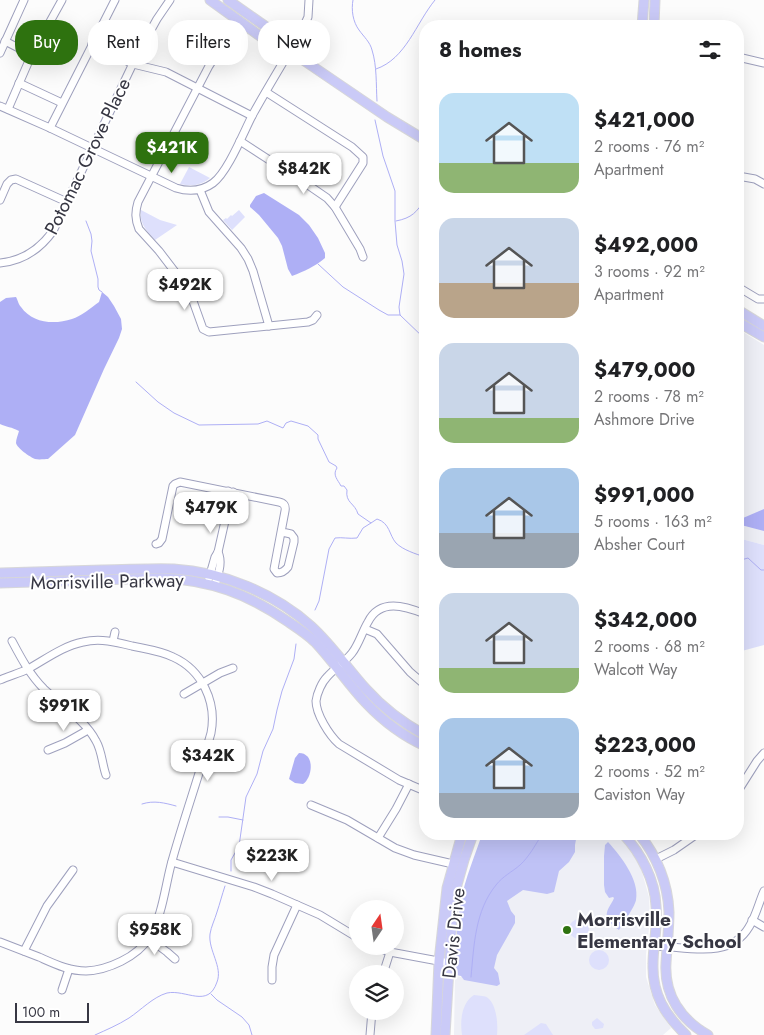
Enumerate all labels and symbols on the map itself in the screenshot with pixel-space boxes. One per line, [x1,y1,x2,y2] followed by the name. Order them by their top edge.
[38,73,137,239] street label: Potomac Grove Place
[137,132,207,174] pin: $421K
[269,152,339,195] pin: $842K
[150,268,220,311] pin: $492K
[176,492,246,534] pin: $479K
[30,567,185,596] street label: Morrisville Parkway
[29,690,99,732] pin: $991K
[173,740,243,782] pin: $342K
[237,840,307,882] pin: $223K
[435,886,472,980] street label: Davis Drive
[349,900,404,955] north arrow
[577,906,742,955] place label: Morrisville Elementary School
[120,914,190,956] pin: $958K
[561,924,573,936] marker: Morrisville Elementary School
[15,1000,89,1023] scale bar

